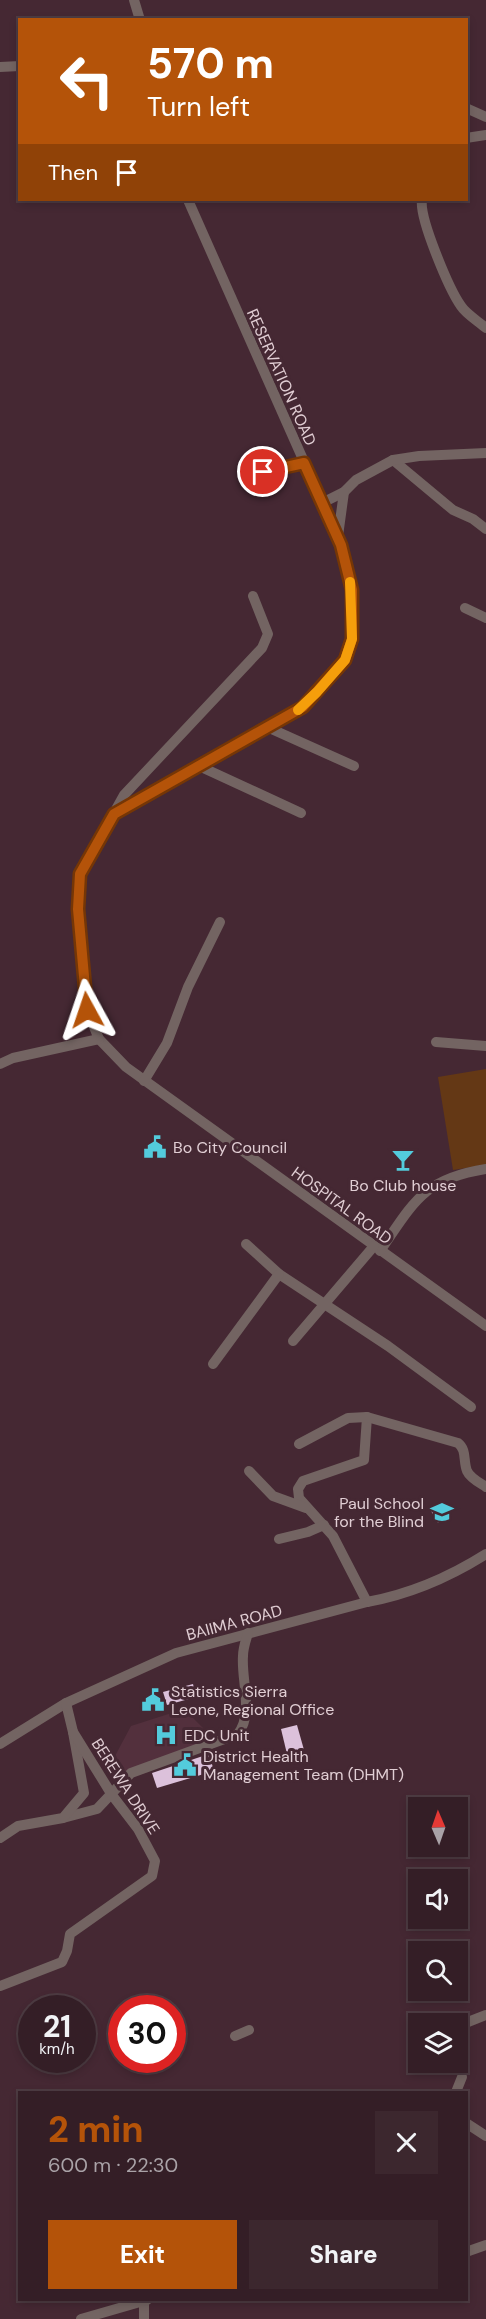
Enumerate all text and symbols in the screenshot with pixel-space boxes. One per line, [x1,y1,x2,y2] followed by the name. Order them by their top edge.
[147,36,274,91] text: 570 m
[48,42,126,120] icon: left
[147,89,250,124] text: Turn left
[110,156,143,189] icon: arrive
[48,158,98,187] text: Then
[242,306,321,449] street label: RESERVATION ROAD
[237,446,288,497] pin
[246,455,279,488] icon: arrive
[55,978,119,1042] position arrow
[142,1134,168,1160] public building icon: Bo City Council
[173,1137,287,1158] place label: Bo City Council
[390,1147,416,1173] bar icon: Bo Club house
[287,1162,396,1249] street label: HOSPITAL ROAD
[350,1175,456,1196] place label: Bo Club house
[334,1493,424,1532] place label: Paul School for the Blind
[429,1499,455,1525] school or university icon: Paul School for the Blind
[184,1600,284,1645] street label: BAIIMA ROAD
[171,1681,334,1720] place label: Statistics Sierra Leone, Regional Office
[140,1687,166,1713] public building icon: Statistics Sierra Leone, Regional Office
[153,1722,179,1748] hospital icon: EDC Unit
[184,1725,250,1746] place label: EDC Unit
[87,1734,164,1838] street label: BEREWA DRIVE
[203,1746,404,1785] place label: District Health Management Team (DHMT)
[172,1752,198,1778] public building icon: District Health Management Team (DHMT)
[408,1797,468,1857] north arrow
[408,1797,468,2073] map controls
[408,1869,468,1929] button: sound
[408,1941,468,2001] button: search
[108,1995,186,2073] speed limit sign: 30
[43,2007,71,2046] text: 21
[408,2013,468,2073] button: layers
[39,2039,75,2059] text: km/h
[48,2106,144,2153] text: 2 min
[375,2111,438,2174] button: close
[48,2152,178,2178] text: 600 m · 22:30
[48,2220,237,2289] button: Exit
[249,2220,438,2289] button: Share

